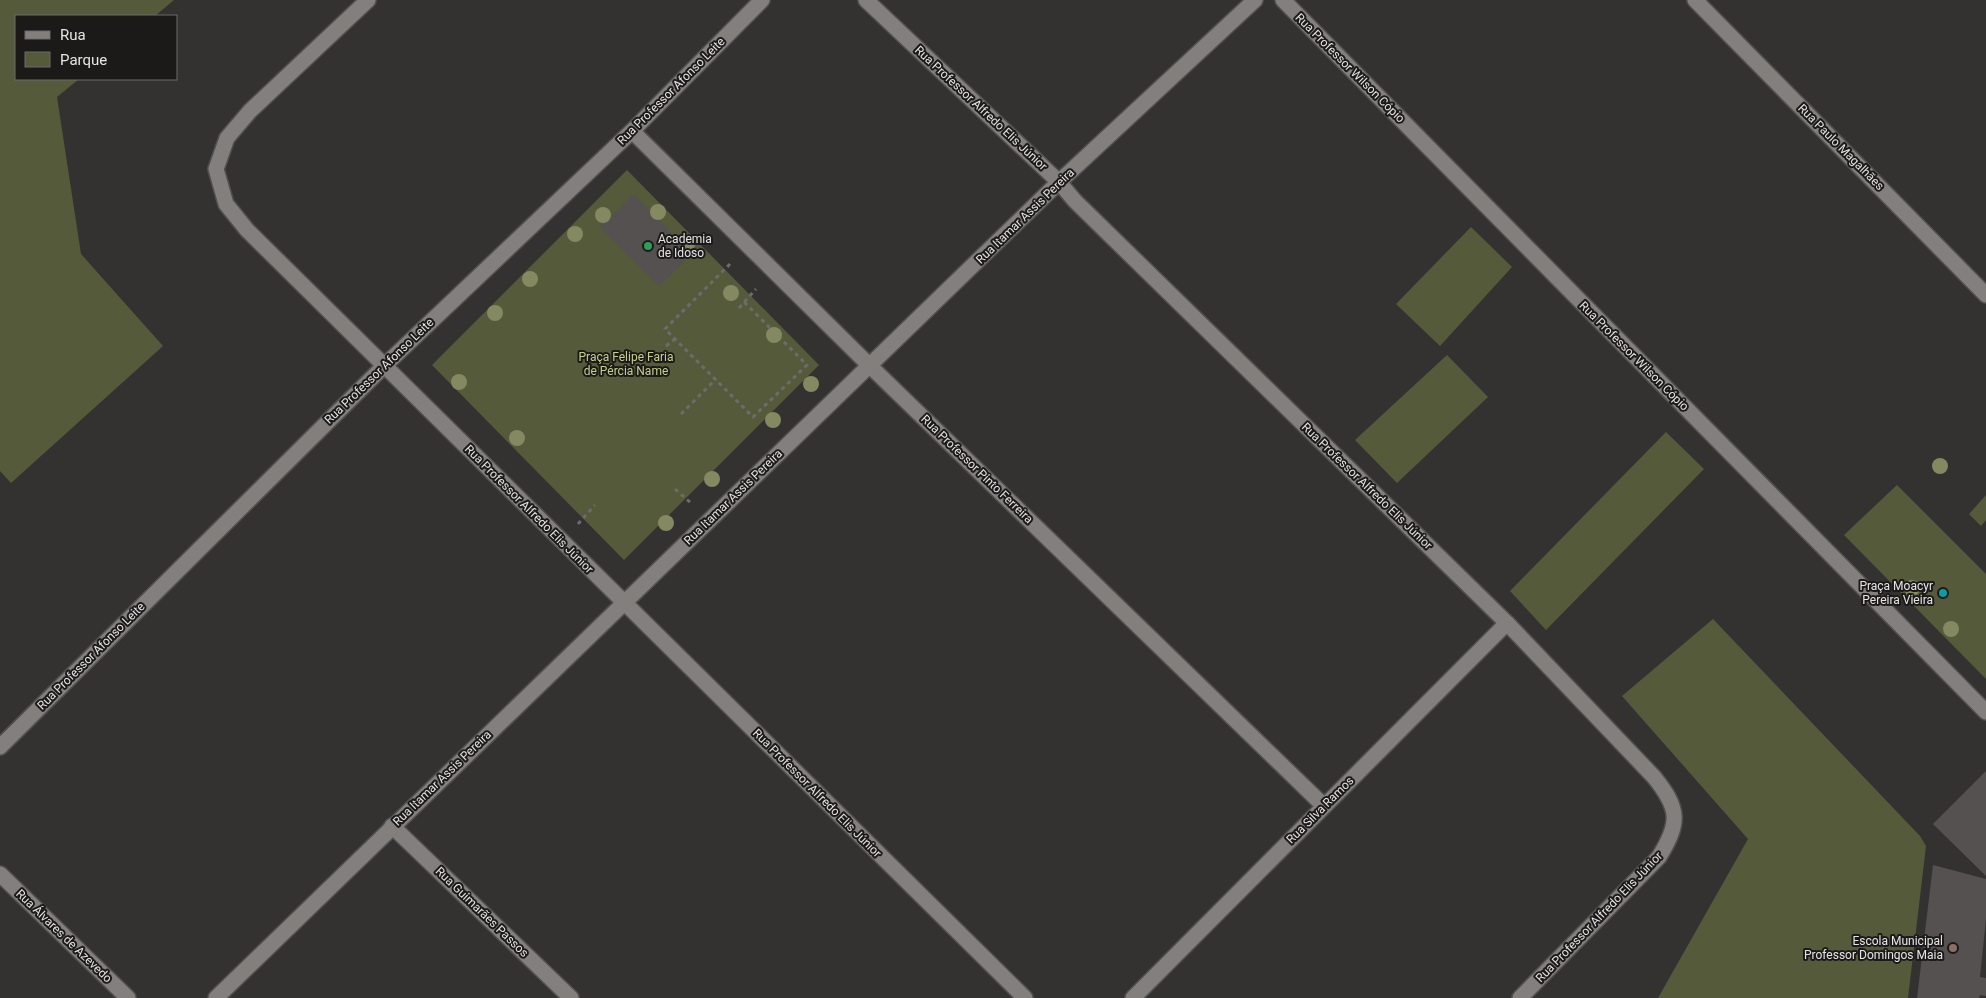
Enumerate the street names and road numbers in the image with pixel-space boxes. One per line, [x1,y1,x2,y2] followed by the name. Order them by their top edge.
[1292,10,1408,126] street label: Rua Professor Wilson Cópio
[614,34,728,148] street label: Rua Professor Afonso Leite
[912,43,1050,173] street label: Rua Professor Alfredo Elis Júnior
[1795,101,1887,193] street label: Rua Paulo Magalhães
[973,165,1077,267] street label: Rua Itamar Assis Pereira
[1576,298,1692,414] street label: Rua Professor Wilson Cópio
[322,315,436,427] street label: Rua Professor Afonso Leite
[918,412,1036,526] street label: Rua Professor Pinto Ferreira
[1299,420,1435,552] street label: Rua Professor Alfredo Elis Júnior
[462,442,596,576] street label: Rua Professor Alfredo Elis Júnior
[681,446,785,548] street label: Rua Itamar Assis Pereira
[34,599,148,713] street label: Rua Professor Afonso Leite
[750,726,884,860] street label: Rua Professor Alfredo Elis Júnior
[390,727,494,829] street label: Rua Itamar Assis Pereira
[1284,774,1356,846] street label: Rua Silva Ramos
[1533,849,1665,985] street label: Rua Professor Alfredo Elis Júnior
[433,864,531,960] street label: Rua Guimarães Passos
[13,886,116,986] street label: Rua Álvares de Azevedo

